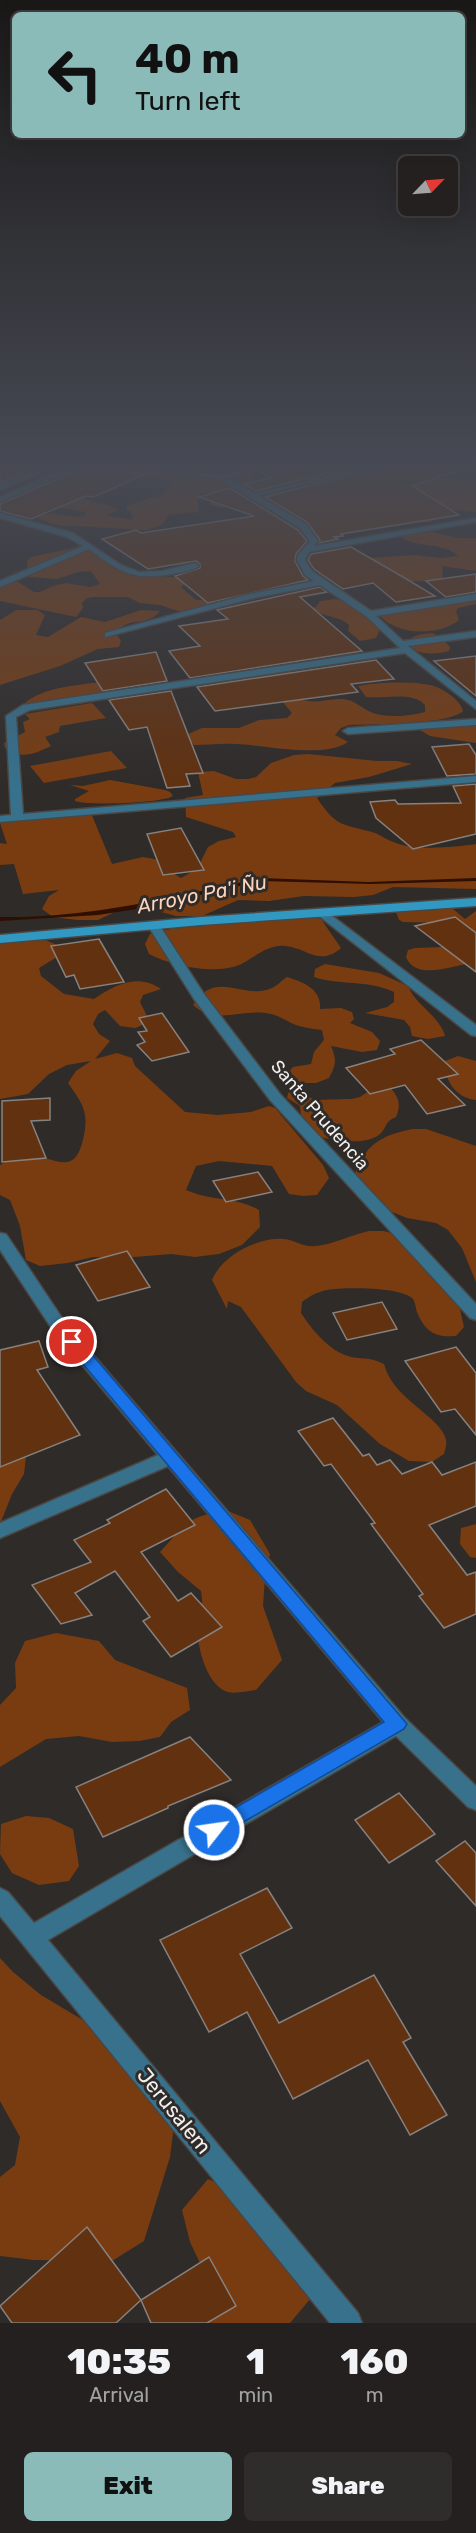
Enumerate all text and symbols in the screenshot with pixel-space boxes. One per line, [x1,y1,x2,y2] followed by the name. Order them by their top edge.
[135,34,240,84] text: 40 m
[36,36,114,114] icon: left
[135,85,240,117] text: Turn left
[398,156,458,216] north arrow
[398,156,458,216] map controls
[134,870,269,919] water label: Arroyo Pa'i Ñu
[266,1056,374,1174] street label: Santa Prudencia
[46,1316,97,1367] pin
[55,1325,88,1358] icon: arrive
[182,1798,246,1862] position arrow
[132,2063,217,2159] street label: Jerusalem
[67,2340,171,2383] text: 10:35
[246,2340,265,2383] text: 1
[340,2340,409,2383] text: 160
[89,2383,149,2407] text: Arrival
[238,2383,273,2407] text: min
[366,2383,383,2407] text: m
[24,2452,232,2521] button: Exit
[244,2452,452,2521] button: Share

